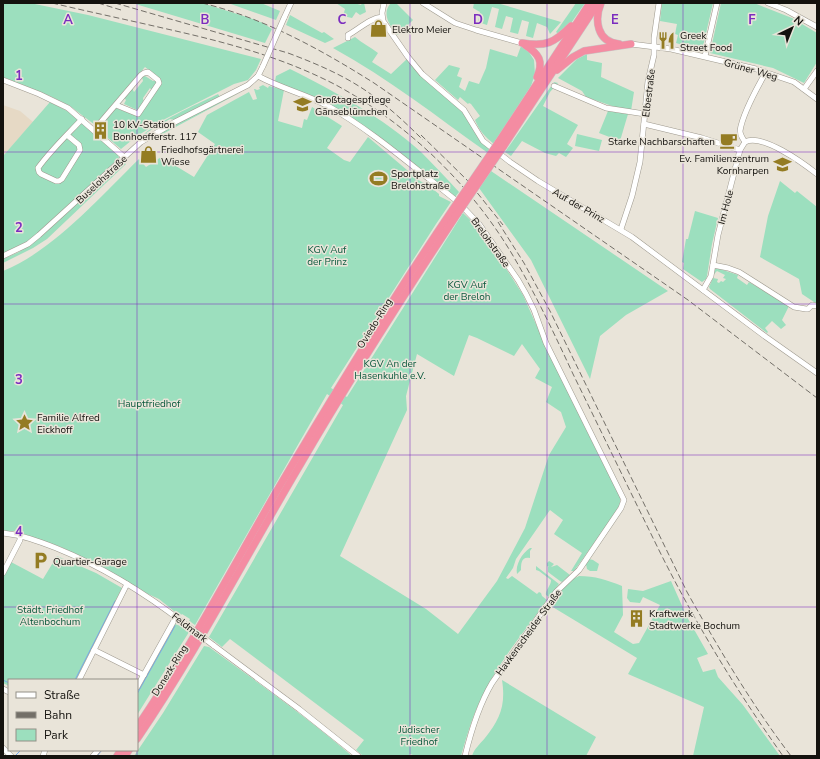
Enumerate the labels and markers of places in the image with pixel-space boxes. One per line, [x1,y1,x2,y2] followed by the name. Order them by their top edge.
[369,19,389,39] shop icon: Elektro Meier
[392,23,452,37] place label: Elektro Meier
[680,29,732,55] place label: Greek Street Food
[657,31,677,51] restaurant icon: Greek Street Food
[315,93,391,119] place label: Großtagespflege Gänseblümchen
[292,95,312,115] school or university icon: Großtagespflege Gänseblümchen
[113,118,197,144] place label: 10 kV-Station Bonhoefferstr. 117
[90,120,110,140] building icon: 10 kV-Station Bonhoefferstr. 117
[718,131,738,151] cafe icon: Starke Nachbarschaften
[608,135,715,149] place label: Starke Nachbarschaften
[161,143,243,169] place label: Friedhofsgärtnerei Wiese
[138,145,158,165] shop icon: Friedhofsgärtnerei Wiese
[679,152,769,178] place label: Ev. Familienzentrum Kornharpen
[772,154,792,174] school or university icon: Ev. Familienzentrum Kornharpen
[391,167,449,193] place label: Sportplatz Brelohstraße
[368,169,388,189] sports icon: Sportplatz Brelohstraße
[37,411,100,437] place label: Familie Alfred Eickhoff
[14,413,34,433] place icon: Familie Alfred Eickhoff
[30,551,50,571] parking icon: Quartier-Garage
[53,555,127,569] place label: Quartier-Garage
[649,607,740,633] place label: Kraftwerk Stadtwerke Bochum
[626,609,646,629] building icon: Kraftwerk Stadtwerke Bochum

